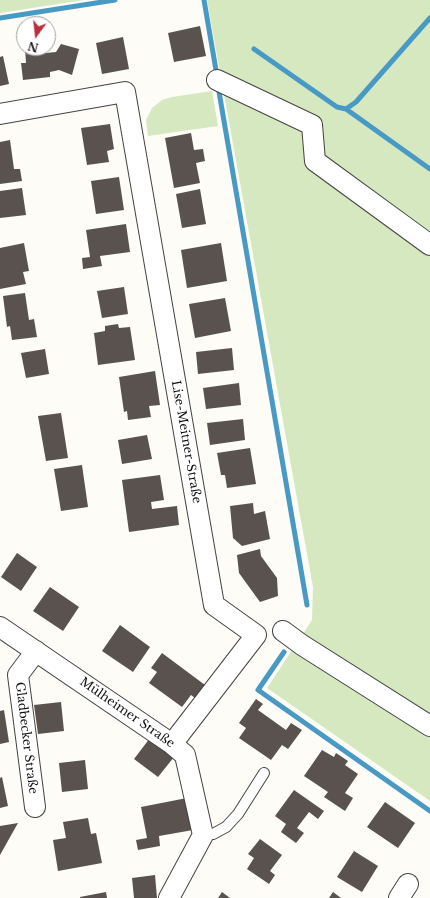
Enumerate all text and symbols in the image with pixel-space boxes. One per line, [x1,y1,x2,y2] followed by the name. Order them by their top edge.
[16,16,56,56] north arrow
[26,39,40,55] text: N
[168,379,204,505] street label: Lise-Meitner-Straße
[77,675,177,751] street label: Mülheimer Straße
[12,681,40,795] street label: Gladbecker Straße

